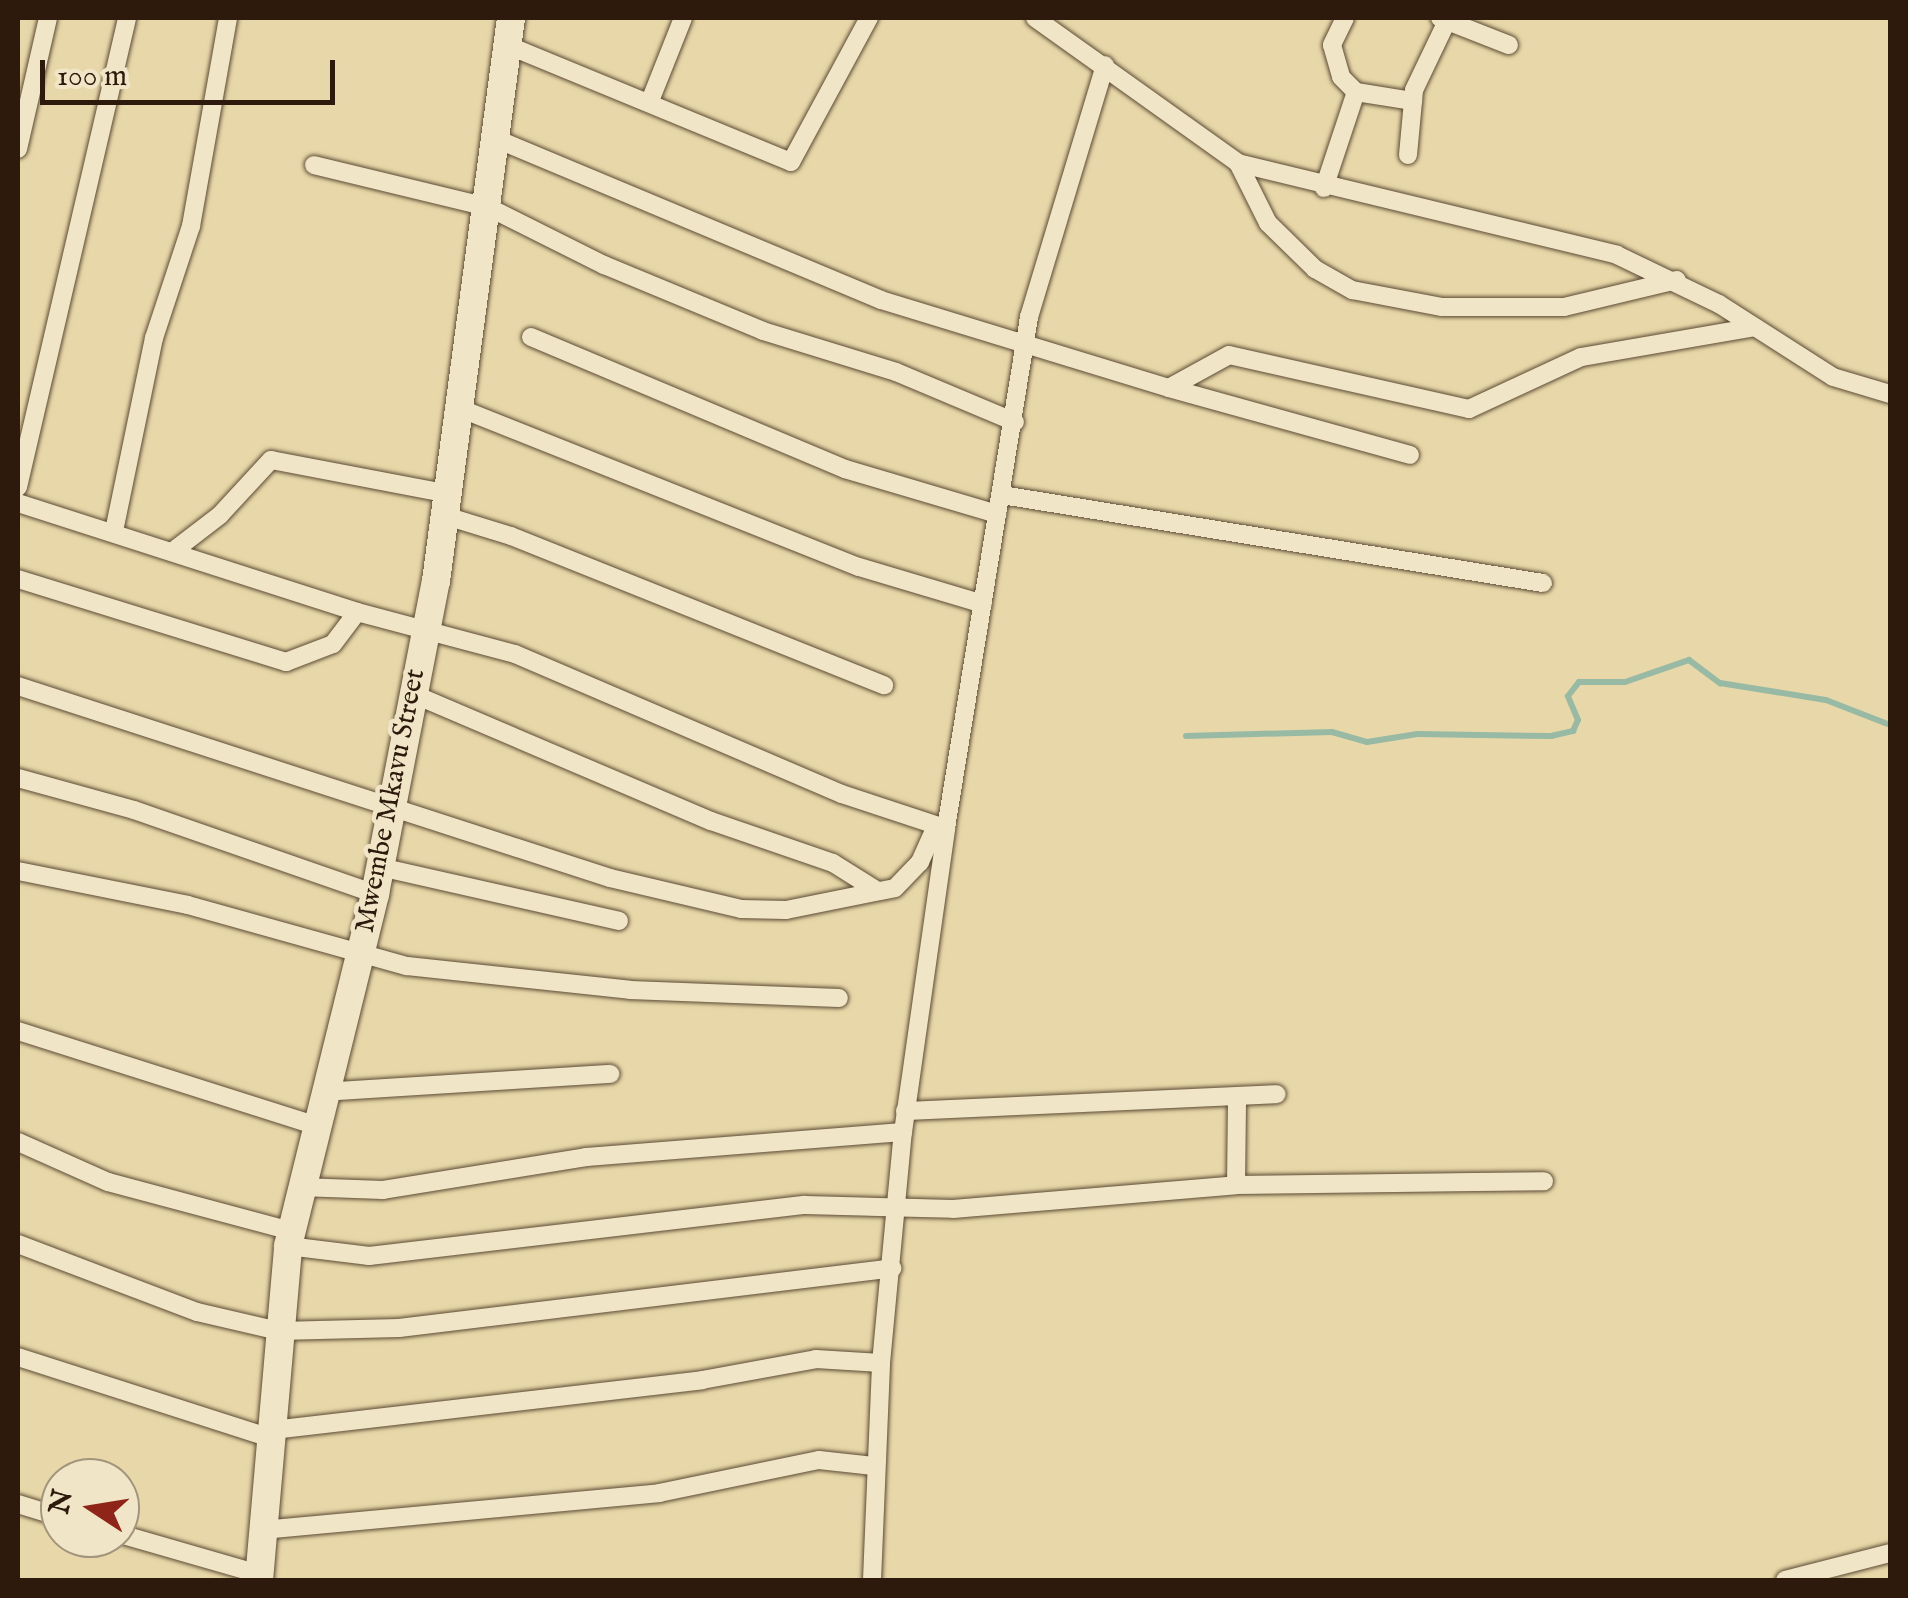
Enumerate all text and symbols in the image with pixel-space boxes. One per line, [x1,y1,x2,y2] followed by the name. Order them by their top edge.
[45,40,340,102] scale bar
[57,58,127,96] text: 100 m
[349,666,433,936] street label: Mwembe Mkavu Street
[40,1458,140,1558] north arrow
[42,1487,82,1518] text: N

